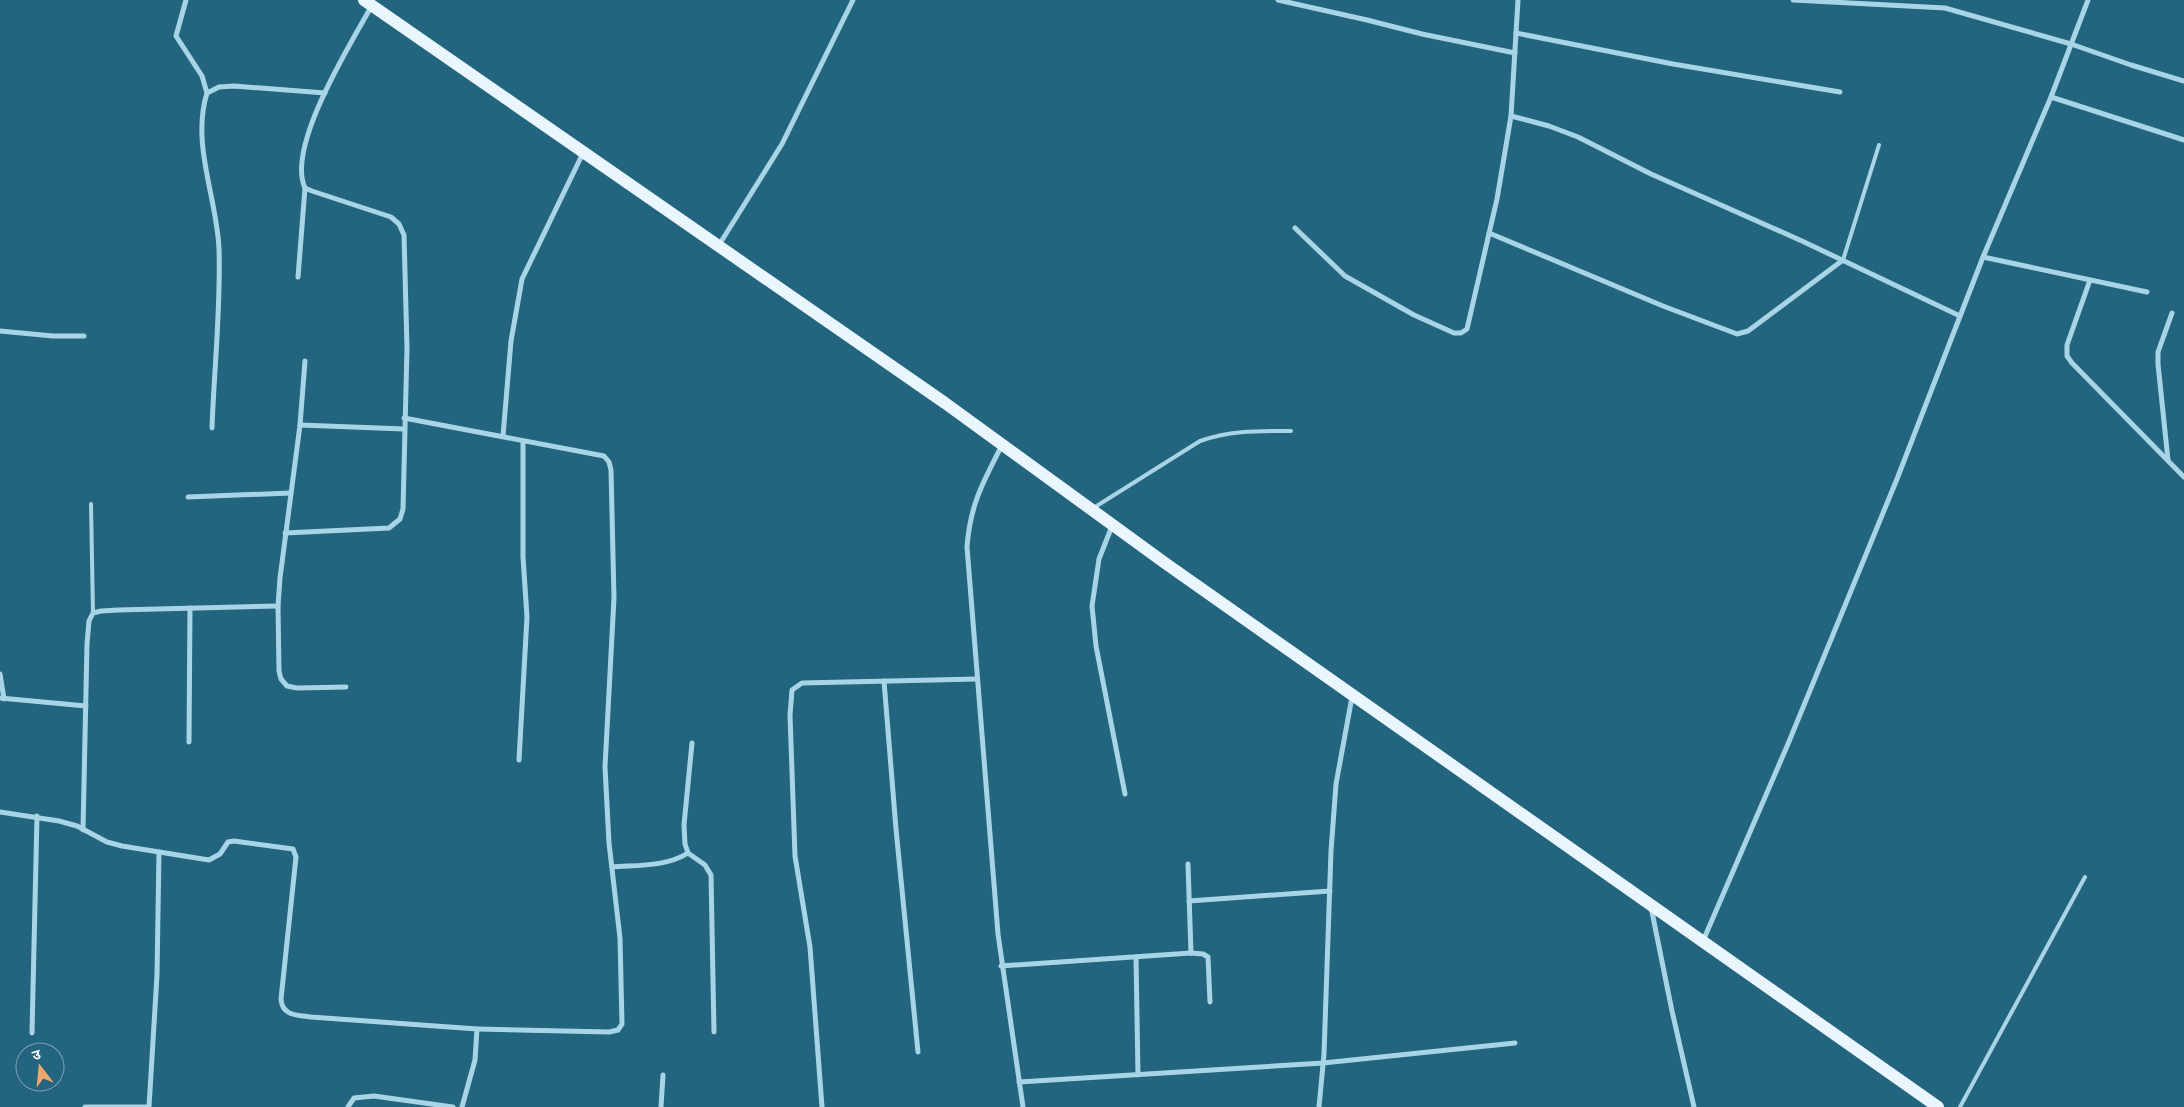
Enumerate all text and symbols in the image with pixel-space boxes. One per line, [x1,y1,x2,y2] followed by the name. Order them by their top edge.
[15,1042,65,1092] north arrow
[31,1046,44,1065] text: उ

